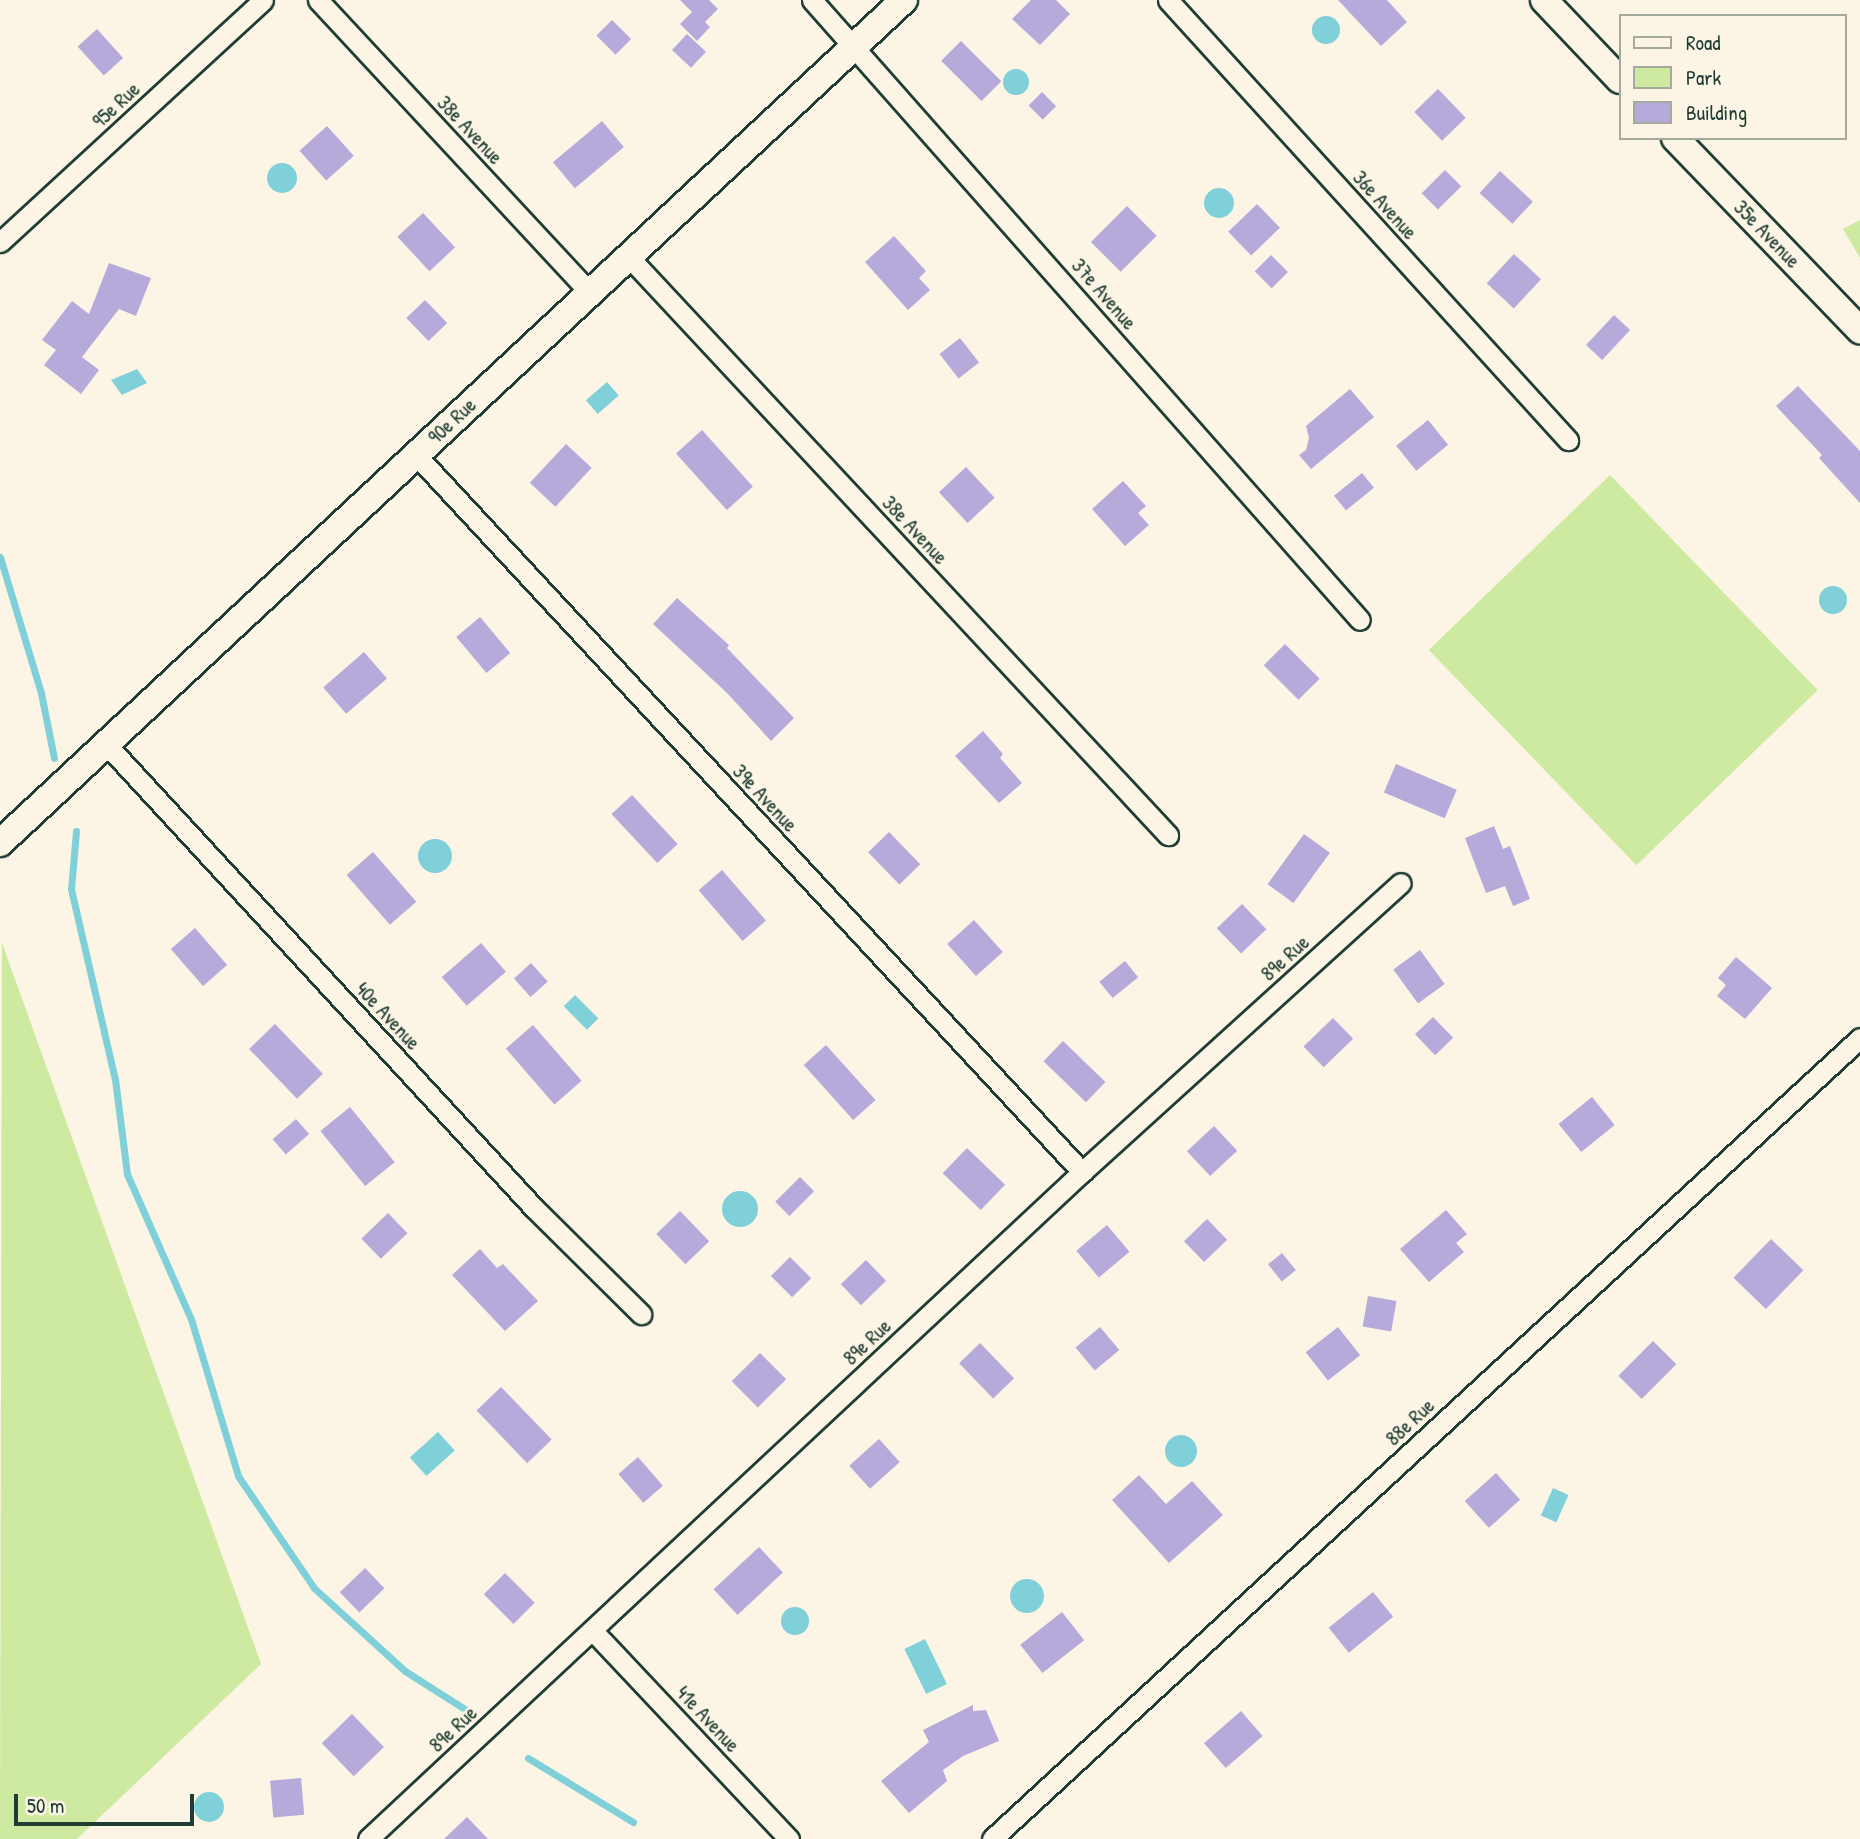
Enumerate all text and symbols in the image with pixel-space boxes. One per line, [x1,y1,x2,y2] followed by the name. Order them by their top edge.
[1618,14,1846,140] legend
[1686,28,1720,57] text: Road
[1686,63,1721,92] text: Park
[87,77,145,133] street label: 95e Rue
[432,90,508,170] street label: 38e Avenue
[1686,98,1747,127] text: Building
[1347,165,1423,245] street label: 36e Avenue
[1729,195,1805,273] street label: 35e Avenue
[1066,253,1142,335] street label: 37e Avenue
[423,392,481,450] street label: 90e Rue
[877,490,953,570] street label: 38e Avenue
[727,759,803,837] street label: 39e Avenue
[1256,930,1314,986] street label: 89e Rue
[350,977,426,1055] street label: 40e Avenue
[838,1314,896,1370] street label: 89e Rue
[1380,1393,1440,1451] street label: 88e Rue
[671,1680,745,1758] street label: 41e Avenue
[424,1701,482,1757] street label: 89e Rue
[18,1780,198,1824] scale bar
[27,1791,64,1820] text: 50 m

